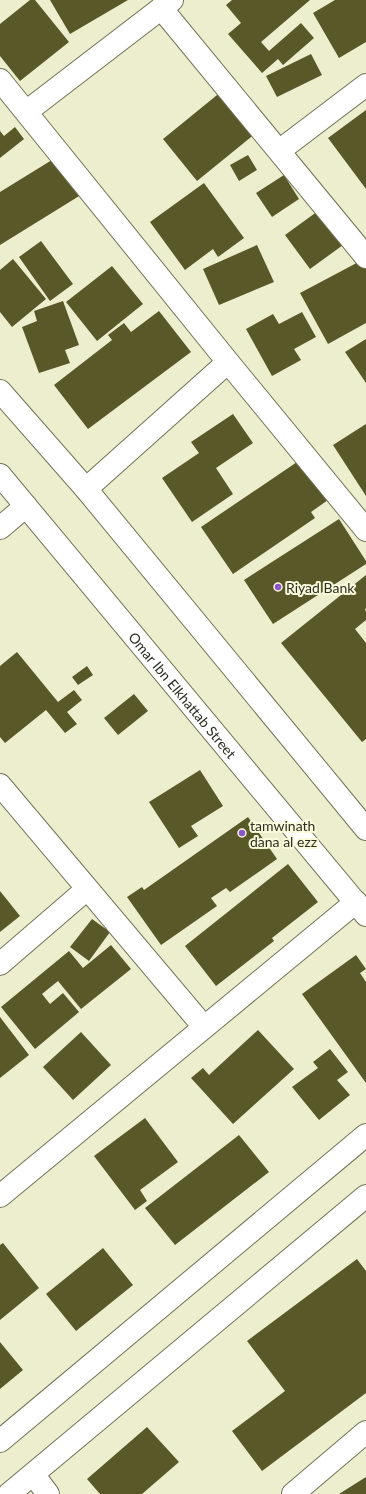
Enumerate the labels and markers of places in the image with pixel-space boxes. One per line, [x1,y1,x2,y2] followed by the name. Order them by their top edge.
[286,579,355,596] place label: Riyad Bank
[273,582,283,592] marker: Riyad Bank
[250,817,317,850] place label: tamwinath dana al ezz
[237,828,247,838] marker: tamwinath dana al ezz

